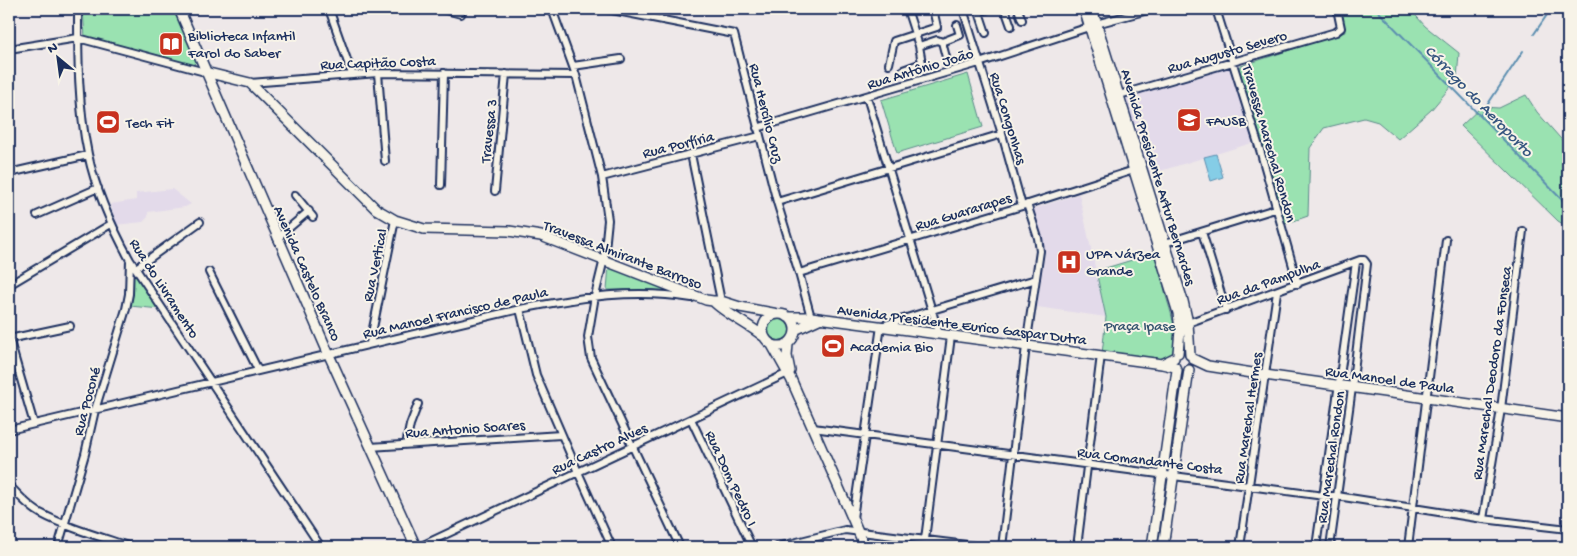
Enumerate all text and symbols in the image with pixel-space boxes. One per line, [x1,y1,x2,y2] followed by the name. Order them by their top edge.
[1166,27,1290,79] street label: Rua Augusto Severo
[187,28,295,63] place label: Biblioteca Infantil Farol do Saber
[158,31,184,57] library icon: Biblioteca Infantil Farol do Saber
[32,32,82,82] north arrow
[45,39,61,58] text: N
[1419,43,1536,163] water label: Córrego do Aeroporto
[865,45,976,95] street label: Rua Antônio João
[320,53,437,75] street label: Rua Capitão Costa
[744,62,786,165] street label: Rua Hercílio Cruz
[1237,62,1299,225] street label: Travessa Marechal Rondon
[1116,67,1199,288] street label: Avenida Presidente Artur Bernardes
[985,70,1030,167] street label: Rua Congonhas
[478,98,502,165] street label: Travessa 3
[1176,107,1202,133] school or university icon: FAUSB
[95,109,121,135] sports icon: Tech Fit
[1205,113,1246,131] place label: FAUSB
[125,115,175,133] place label: Tech Fit
[641,128,717,163] street label: Rua Porfíria
[913,190,1014,236] street label: Rua Guararapes
[268,203,344,344] street label: Avenida Castelo Branco
[539,217,704,295] street label: Travessa Almirante Barroso
[359,227,392,304] street label: Rua Vertical
[124,236,202,343] street label: Rua do Livramento
[1086,246,1161,281] place label: UPA Várzea Grande
[1056,249,1082,275] hospital icon: UPA Várzea Grande
[1214,256,1324,310] street label: Rua da Pampulha
[1469,265,1517,481] street label: Rua Marechal Deodoro da Fonseca
[361,284,550,344] street label: Rua Manoel Francisco de Paula
[836,302,1088,350] street label: Avenida Presidente Eurico Gaspar Dutra
[1103,318,1176,336] park label: Praça Ipase
[820,333,846,359] sports icon: Academia Bio
[850,339,934,357] place label: Academia Bio
[1231,351,1267,485] street label: Rua Marechal Hermes
[1324,363,1456,399] street label: Rua Manoel de Paula
[70,365,106,438] street label: Rua Poconé
[1314,390,1350,525] street label: Rua Marechal Rondon
[405,417,526,443] street label: Rua Antonio Soares
[549,420,651,480] street label: Rua Castro Alves
[700,428,760,530] street label: Rua Dom Pedro I
[1076,444,1224,480] street label: Rua Comandante Costa

